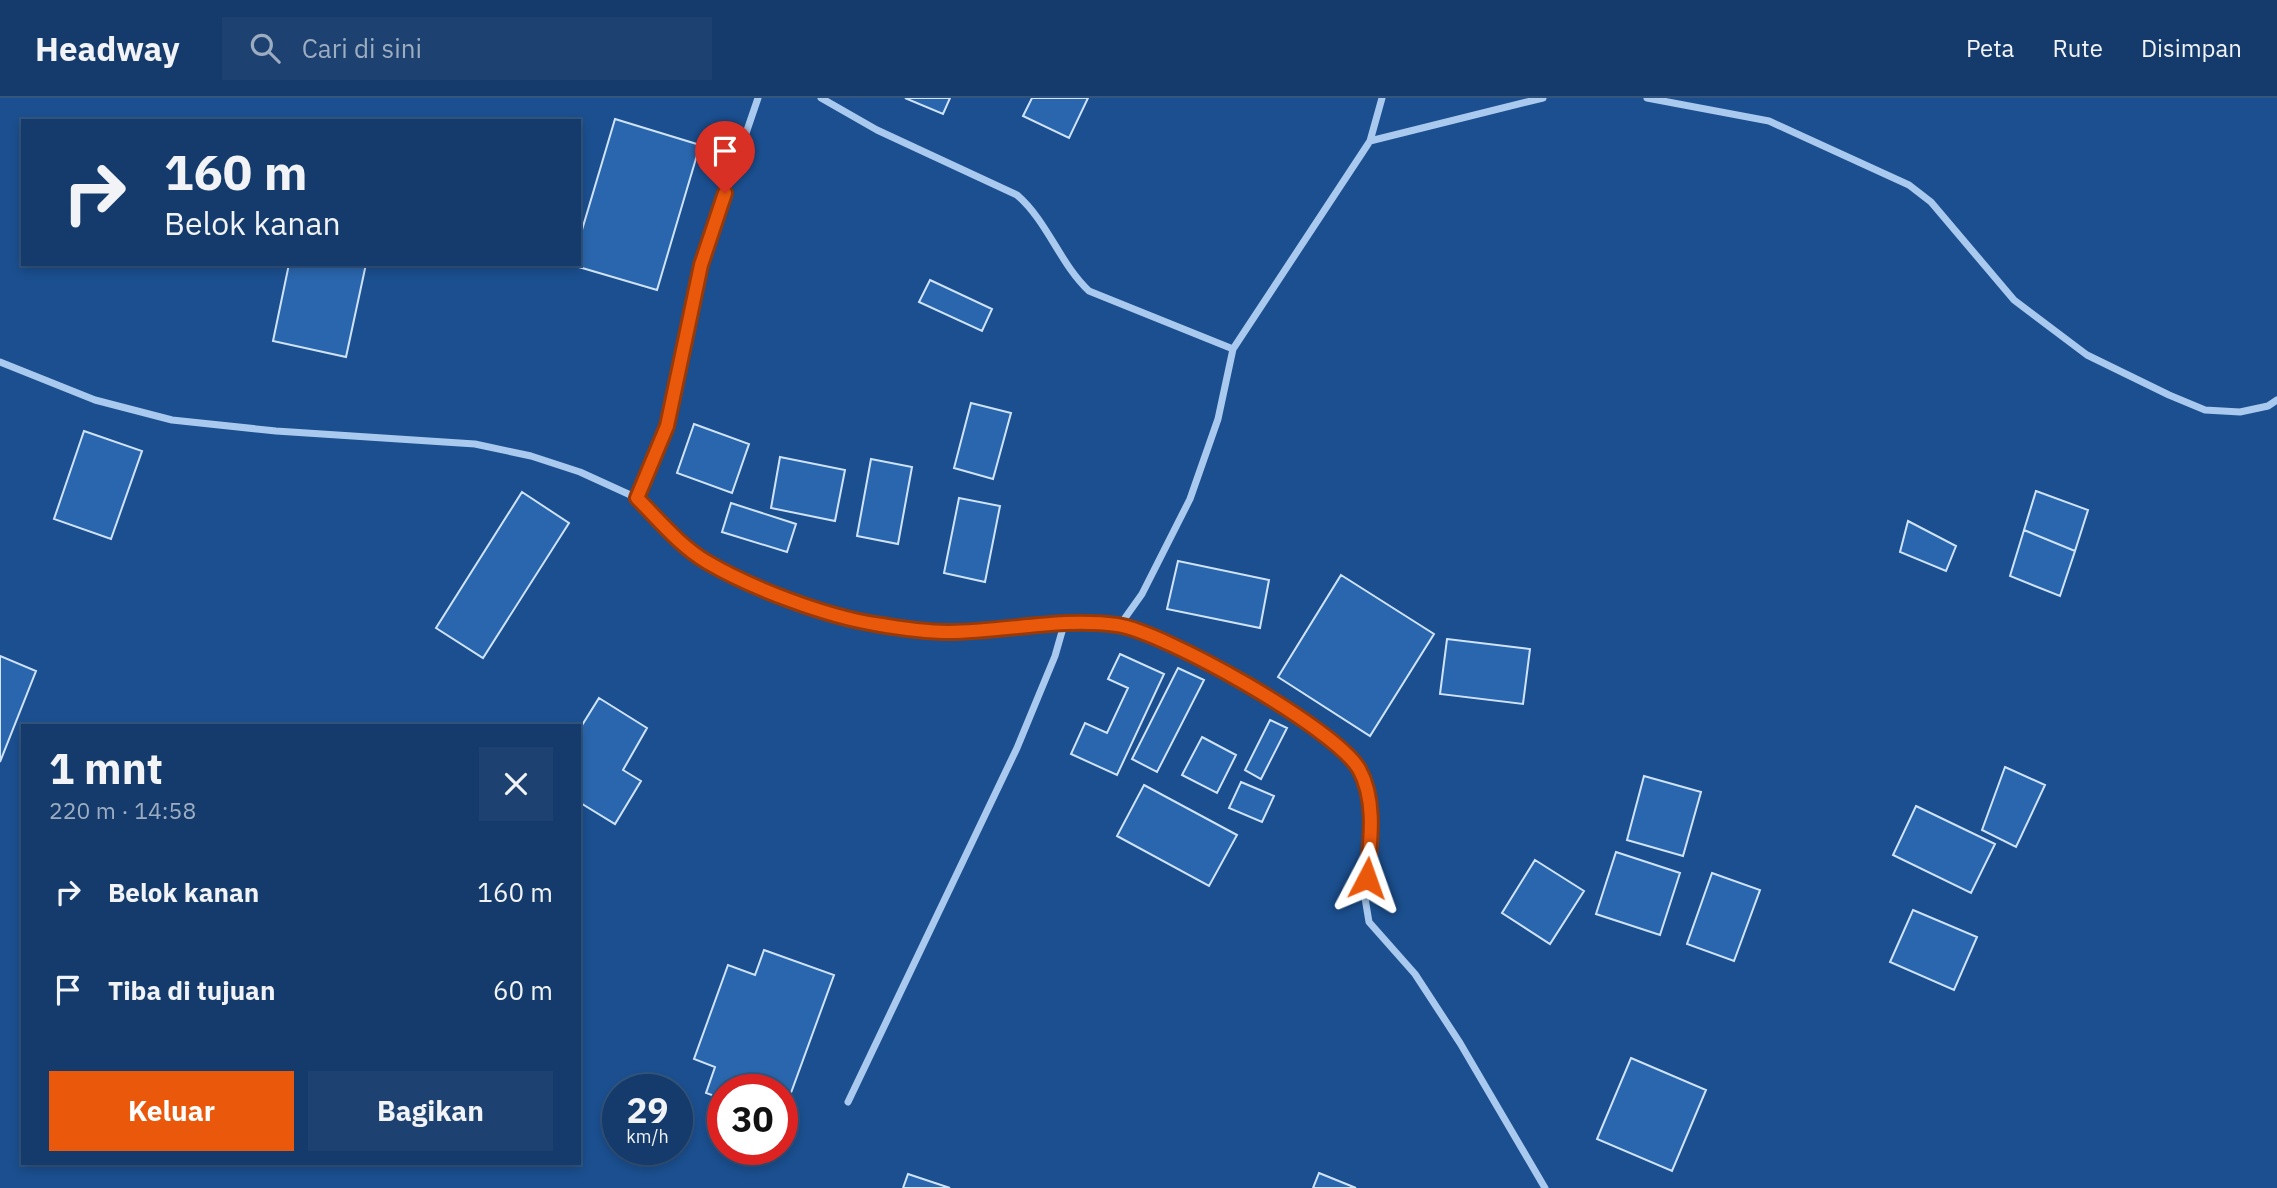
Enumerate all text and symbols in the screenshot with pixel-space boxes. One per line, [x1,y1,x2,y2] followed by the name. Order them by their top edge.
[222,17,712,80] search box
[35,27,180,70] text: Headway
[246,29,284,67] icon: search
[302,31,422,65] text: Cari di sini
[1966,32,2014,64] text: Peta
[2052,32,2103,64] text: Rute
[2141,32,2242,64] text: Disimpan
[695,121,755,193] pin
[706,132,744,170] icon: arrive
[164,140,308,203] text: 160 m
[49,147,140,238] icon: right
[164,202,341,244] text: Belok kanan
[49,741,163,796] text: 1 mnt
[479,747,553,821] button: close
[49,795,196,825] text: 220 m · 14:58
[1330,841,1404,915] position arrow
[49,873,87,911] icon: right
[108,875,259,909] text: Belok kanan
[477,875,553,909] text: 160 m
[49,971,87,1009] icon: arrive
[108,973,275,1007] text: Tiba di tujuan
[493,973,553,1007] text: 60 m
[49,1071,294,1151] button: Keluar
[308,1071,553,1151] button: Bagikan
[707,1074,798,1165] speed limit sign: 30
[626,1087,669,1133] text: 29
[626,1125,669,1148] text: km/h

